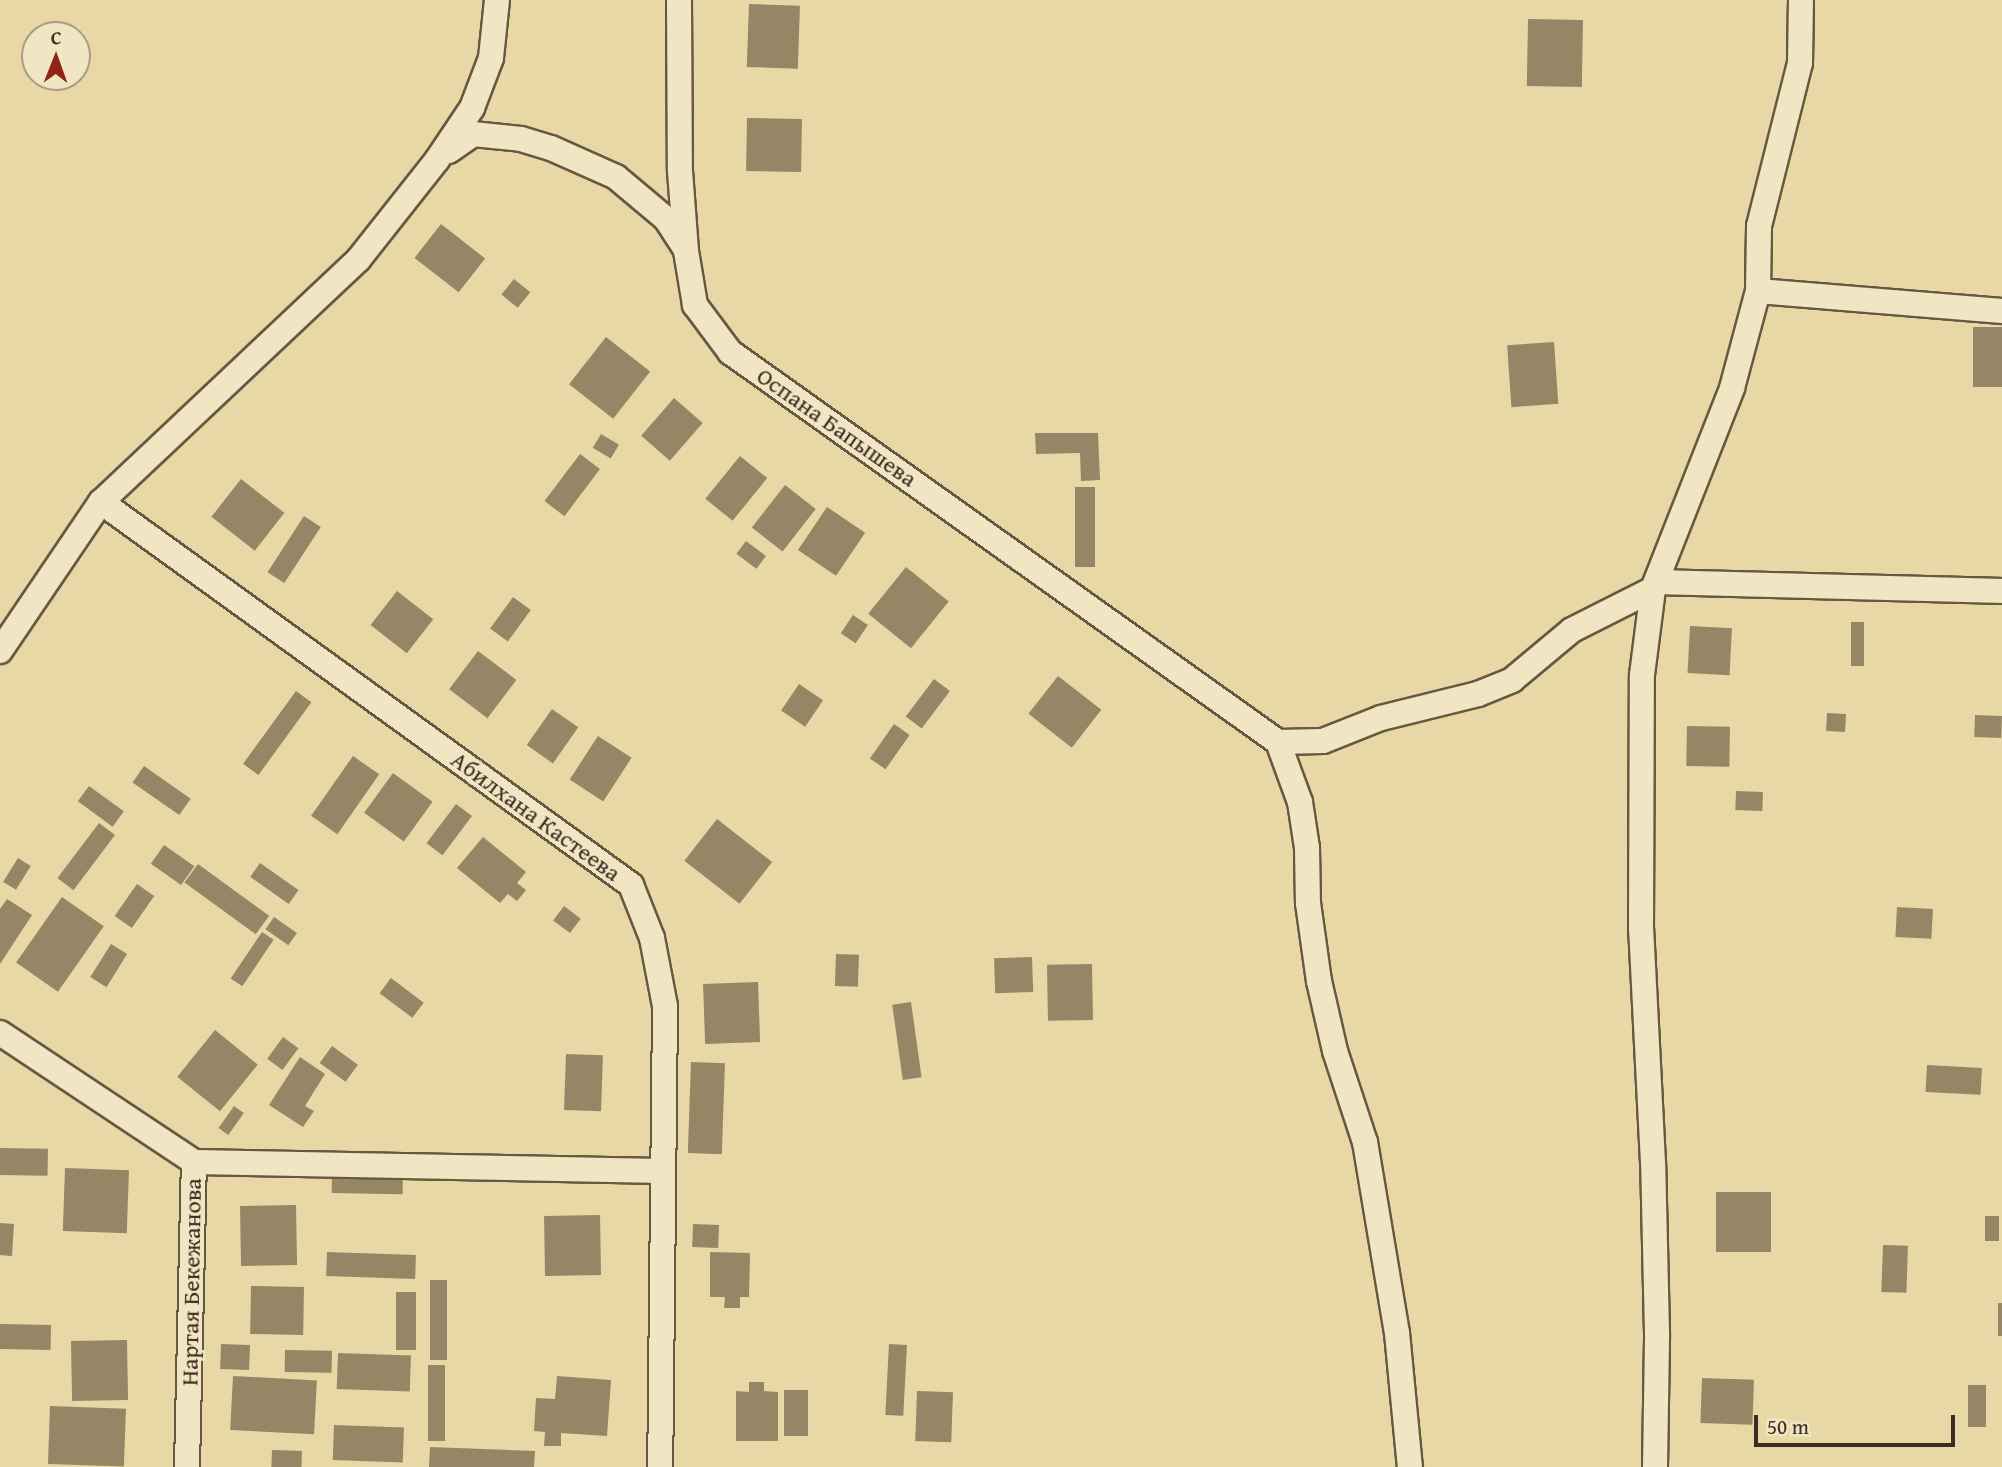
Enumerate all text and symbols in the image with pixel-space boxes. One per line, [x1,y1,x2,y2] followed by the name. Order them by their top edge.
[21,21,91,91] north arrow
[51,23,62,51] text: С
[751,361,923,493] street label: Оспана Бапышева
[446,745,626,887] street label: Абилхана Кастеева
[175,1178,207,1386] street label: Нартая Бекежанова
[1757,1400,1958,1444] scale bar
[1767,1411,1809,1442] text: 50 m

